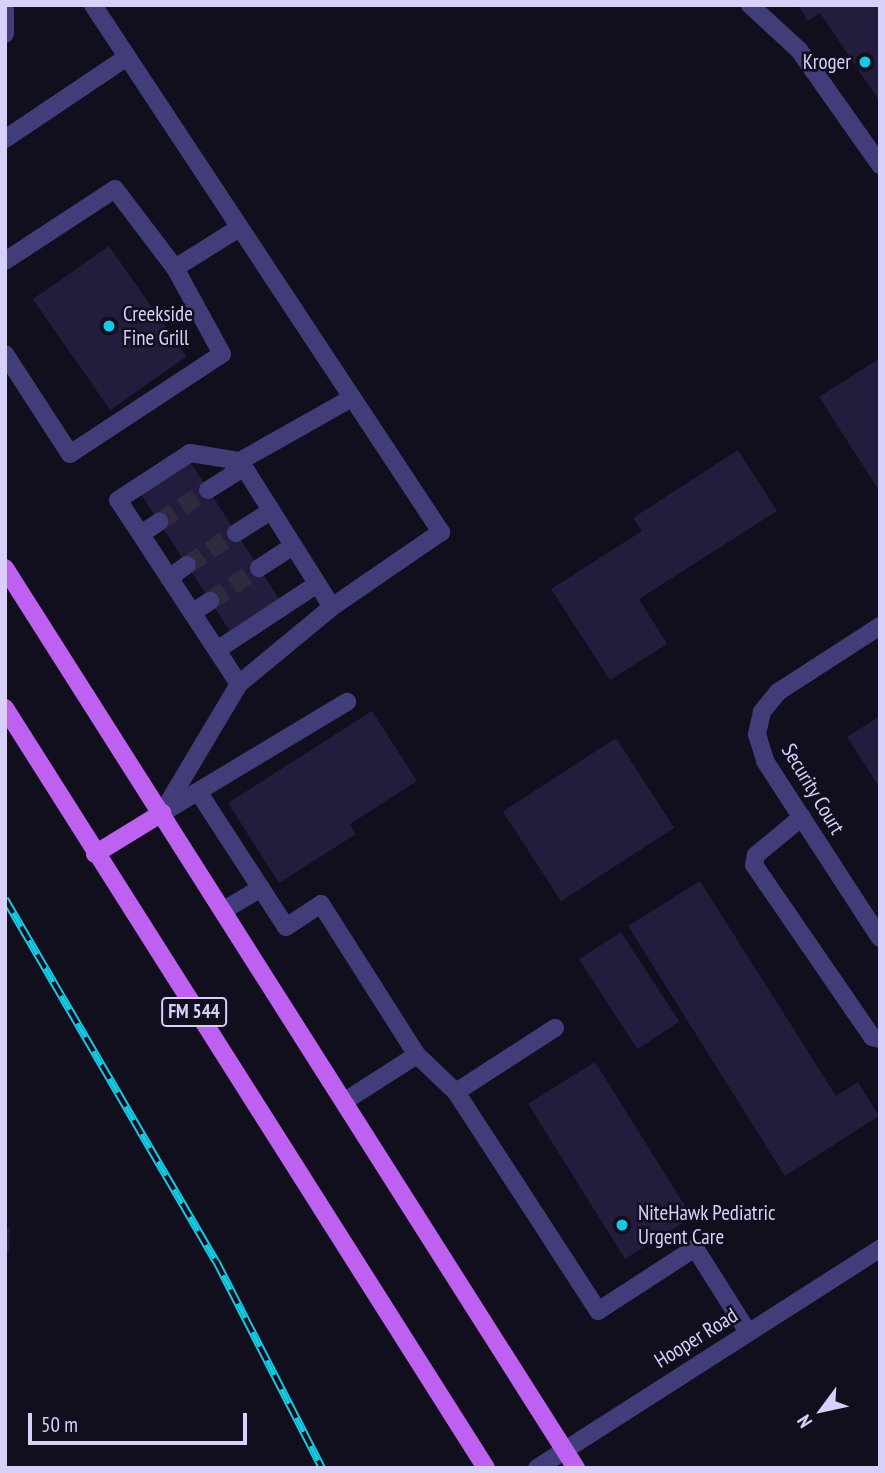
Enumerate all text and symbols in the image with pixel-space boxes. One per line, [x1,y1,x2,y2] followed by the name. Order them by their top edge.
[803,49,851,75] place label: Kroger
[857,54,873,70] marker: Kroger
[123,301,193,351] place label: Creekside Fine Grill
[101,318,117,334] marker: Creekside Fine Grill
[776,739,850,839] street label: Security Court
[161,996,227,1028] road number: FM 544
[638,1200,776,1250] place label: NiteHawk Pediatric Urgent Care
[612,1215,632,1235] marker: NiteHawk Pediatric Urgent Care
[650,1303,742,1373] street label: Hooper Road
[787,1375,857,1445] north arrow
[32,1400,250,1444] scale bar
[41,1411,78,1438] text: 50 m
[792,1411,817,1432] text: N

